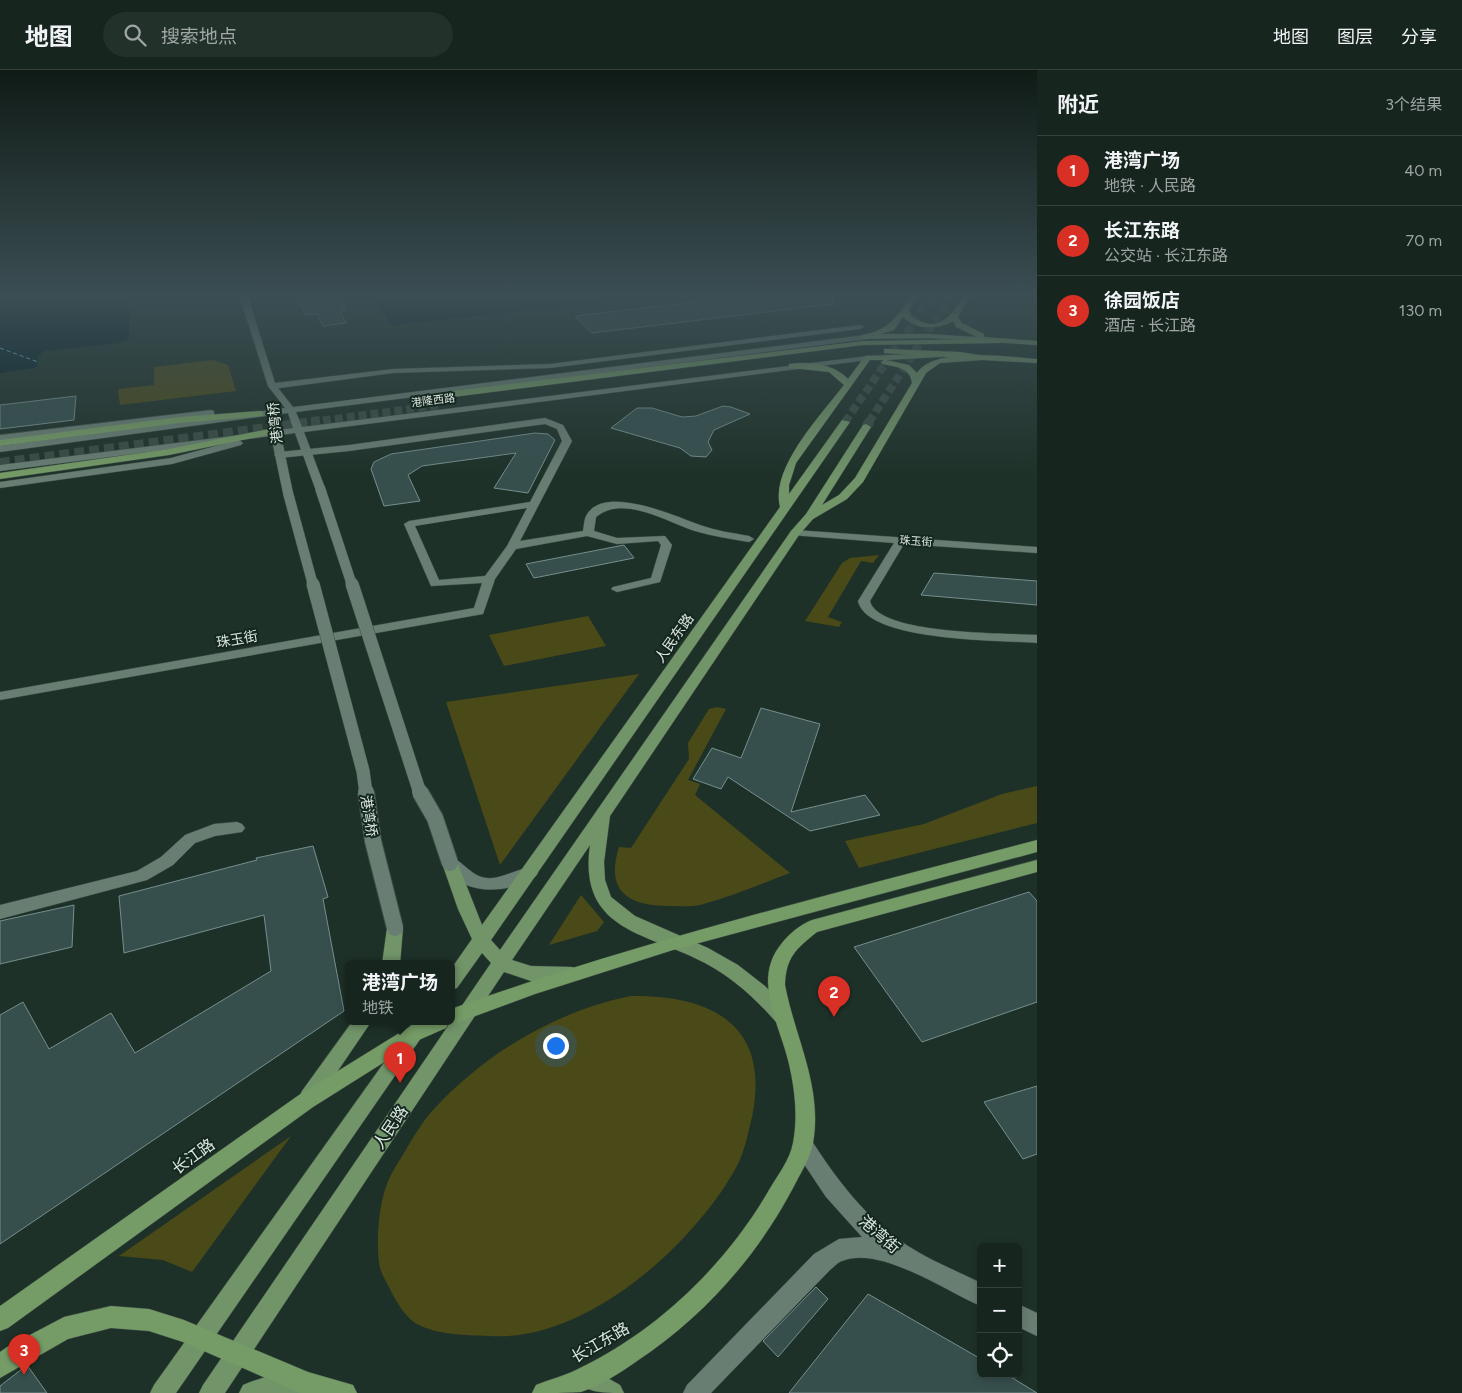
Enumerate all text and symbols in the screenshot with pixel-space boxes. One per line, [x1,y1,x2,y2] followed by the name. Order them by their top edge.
[103,12,453,57] search box
[121,21,149,49] icon: search
[25,22,73,51] text: 地图
[161,25,237,48] text: 搜索地点
[1273,26,1309,48] text: 地图
[1337,26,1373,48] text: 图层
[1401,26,1437,48] text: 分享
[1057,92,1099,117] text: 附近
[1385,95,1442,114] text: 3个结果
[1104,149,1180,172] text: 港湾广场
[1070,161,1076,180] text: 1
[1404,161,1442,180] text: 40 m
[1104,176,1196,195] text: 地铁 · 人民路
[1104,219,1180,242] text: 长江东路
[1068,231,1078,250] text: 2
[1406,231,1442,250] text: 70 m
[1104,246,1228,265] text: 公交站 · 长江东路
[1104,289,1180,312] text: 徐园饭店
[1069,301,1077,320] text: 3
[1399,301,1442,320] text: 130 m
[1104,316,1196,335] text: 酒店 · 长江路
[410,391,456,410] street label: 港隆西路
[265,401,286,445] street label: 港湾桥
[899,534,933,549] street label: 珠玉街
[651,610,697,666] street label: 人民东路
[215,627,259,652] street label: 珠玉街
[357,794,380,838] street label: 港湾桥
[345,960,455,1025] popup
[362,971,438,994] text: 港湾广场
[818,976,850,1017] pin: 2
[362,998,394,1017] text: 地铁
[543,1033,569,1059] your location
[384,1042,416,1083] pin: 1
[369,1102,412,1152] street label: 人民路
[168,1135,218,1178] street label: 长江路
[855,1211,904,1257] street label: 港湾街
[977,1243,1022,1378] map controls
[977,1243,1022,1288] button: +
[977,1288,1022,1333] button: −
[568,1318,633,1367] street label: 长江东路
[977,1333,1022,1378] button: locate
[8,1334,40,1375] pin: 3

